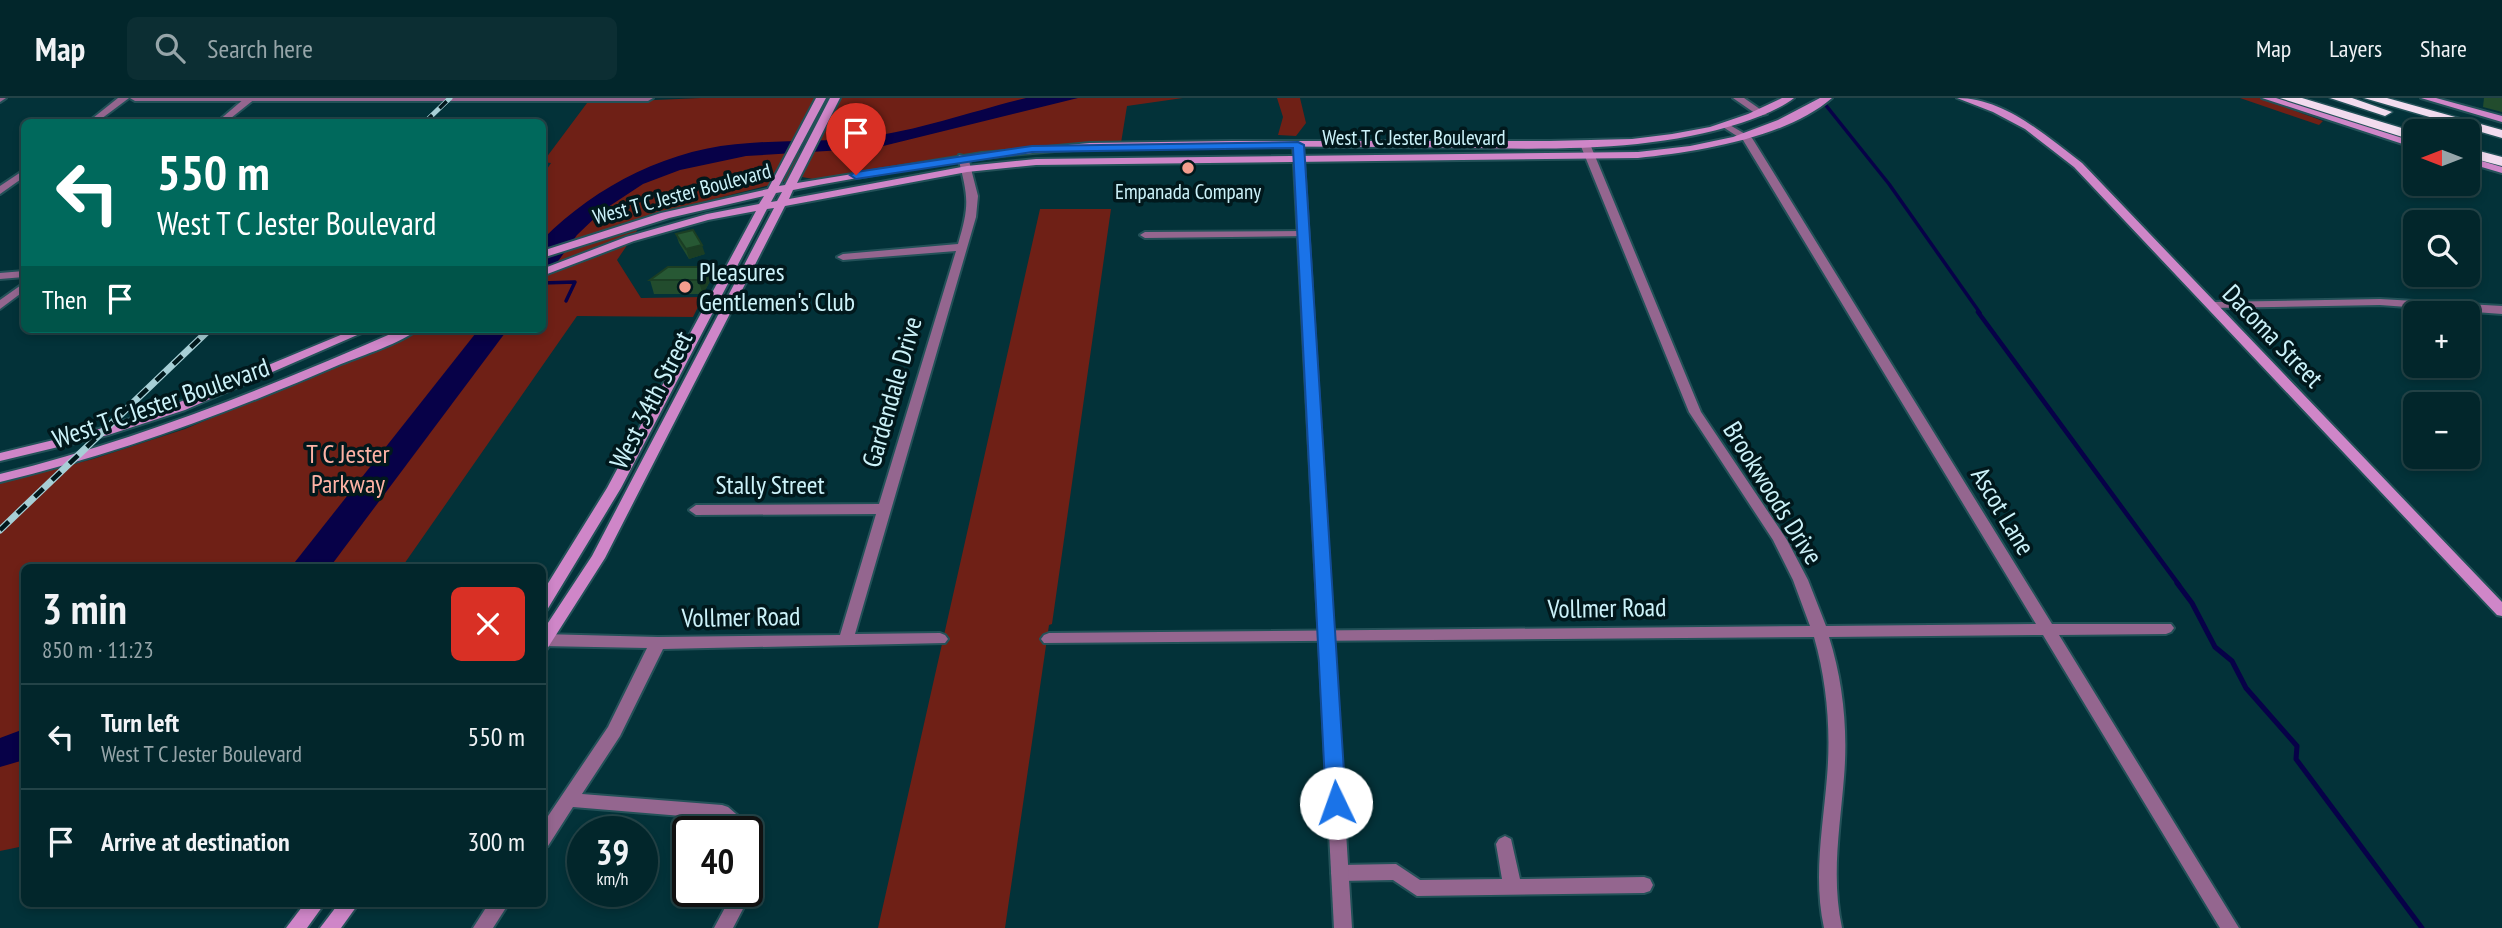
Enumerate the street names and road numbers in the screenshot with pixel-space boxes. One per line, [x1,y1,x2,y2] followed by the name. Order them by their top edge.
[1322,124,1506,151] street label: West T C Jester Boulevard
[590,157,774,230] street label: West T C Jester Boulevard
[2216,277,2331,394] street label: Dacoma Street
[854,313,929,471] street label: Gardendale Drive
[602,325,699,474] street label: West 34th Street
[48,350,274,455] street label: West T C Jester Boulevard
[1716,415,1830,570] street label: Brookwoods Drive
[1964,461,2042,561] street label: Ascot Lane
[715,468,825,501] street label: Stally Street
[1546,590,1667,625] street label: Vollmer Road
[680,599,801,634] street label: Vollmer Road

